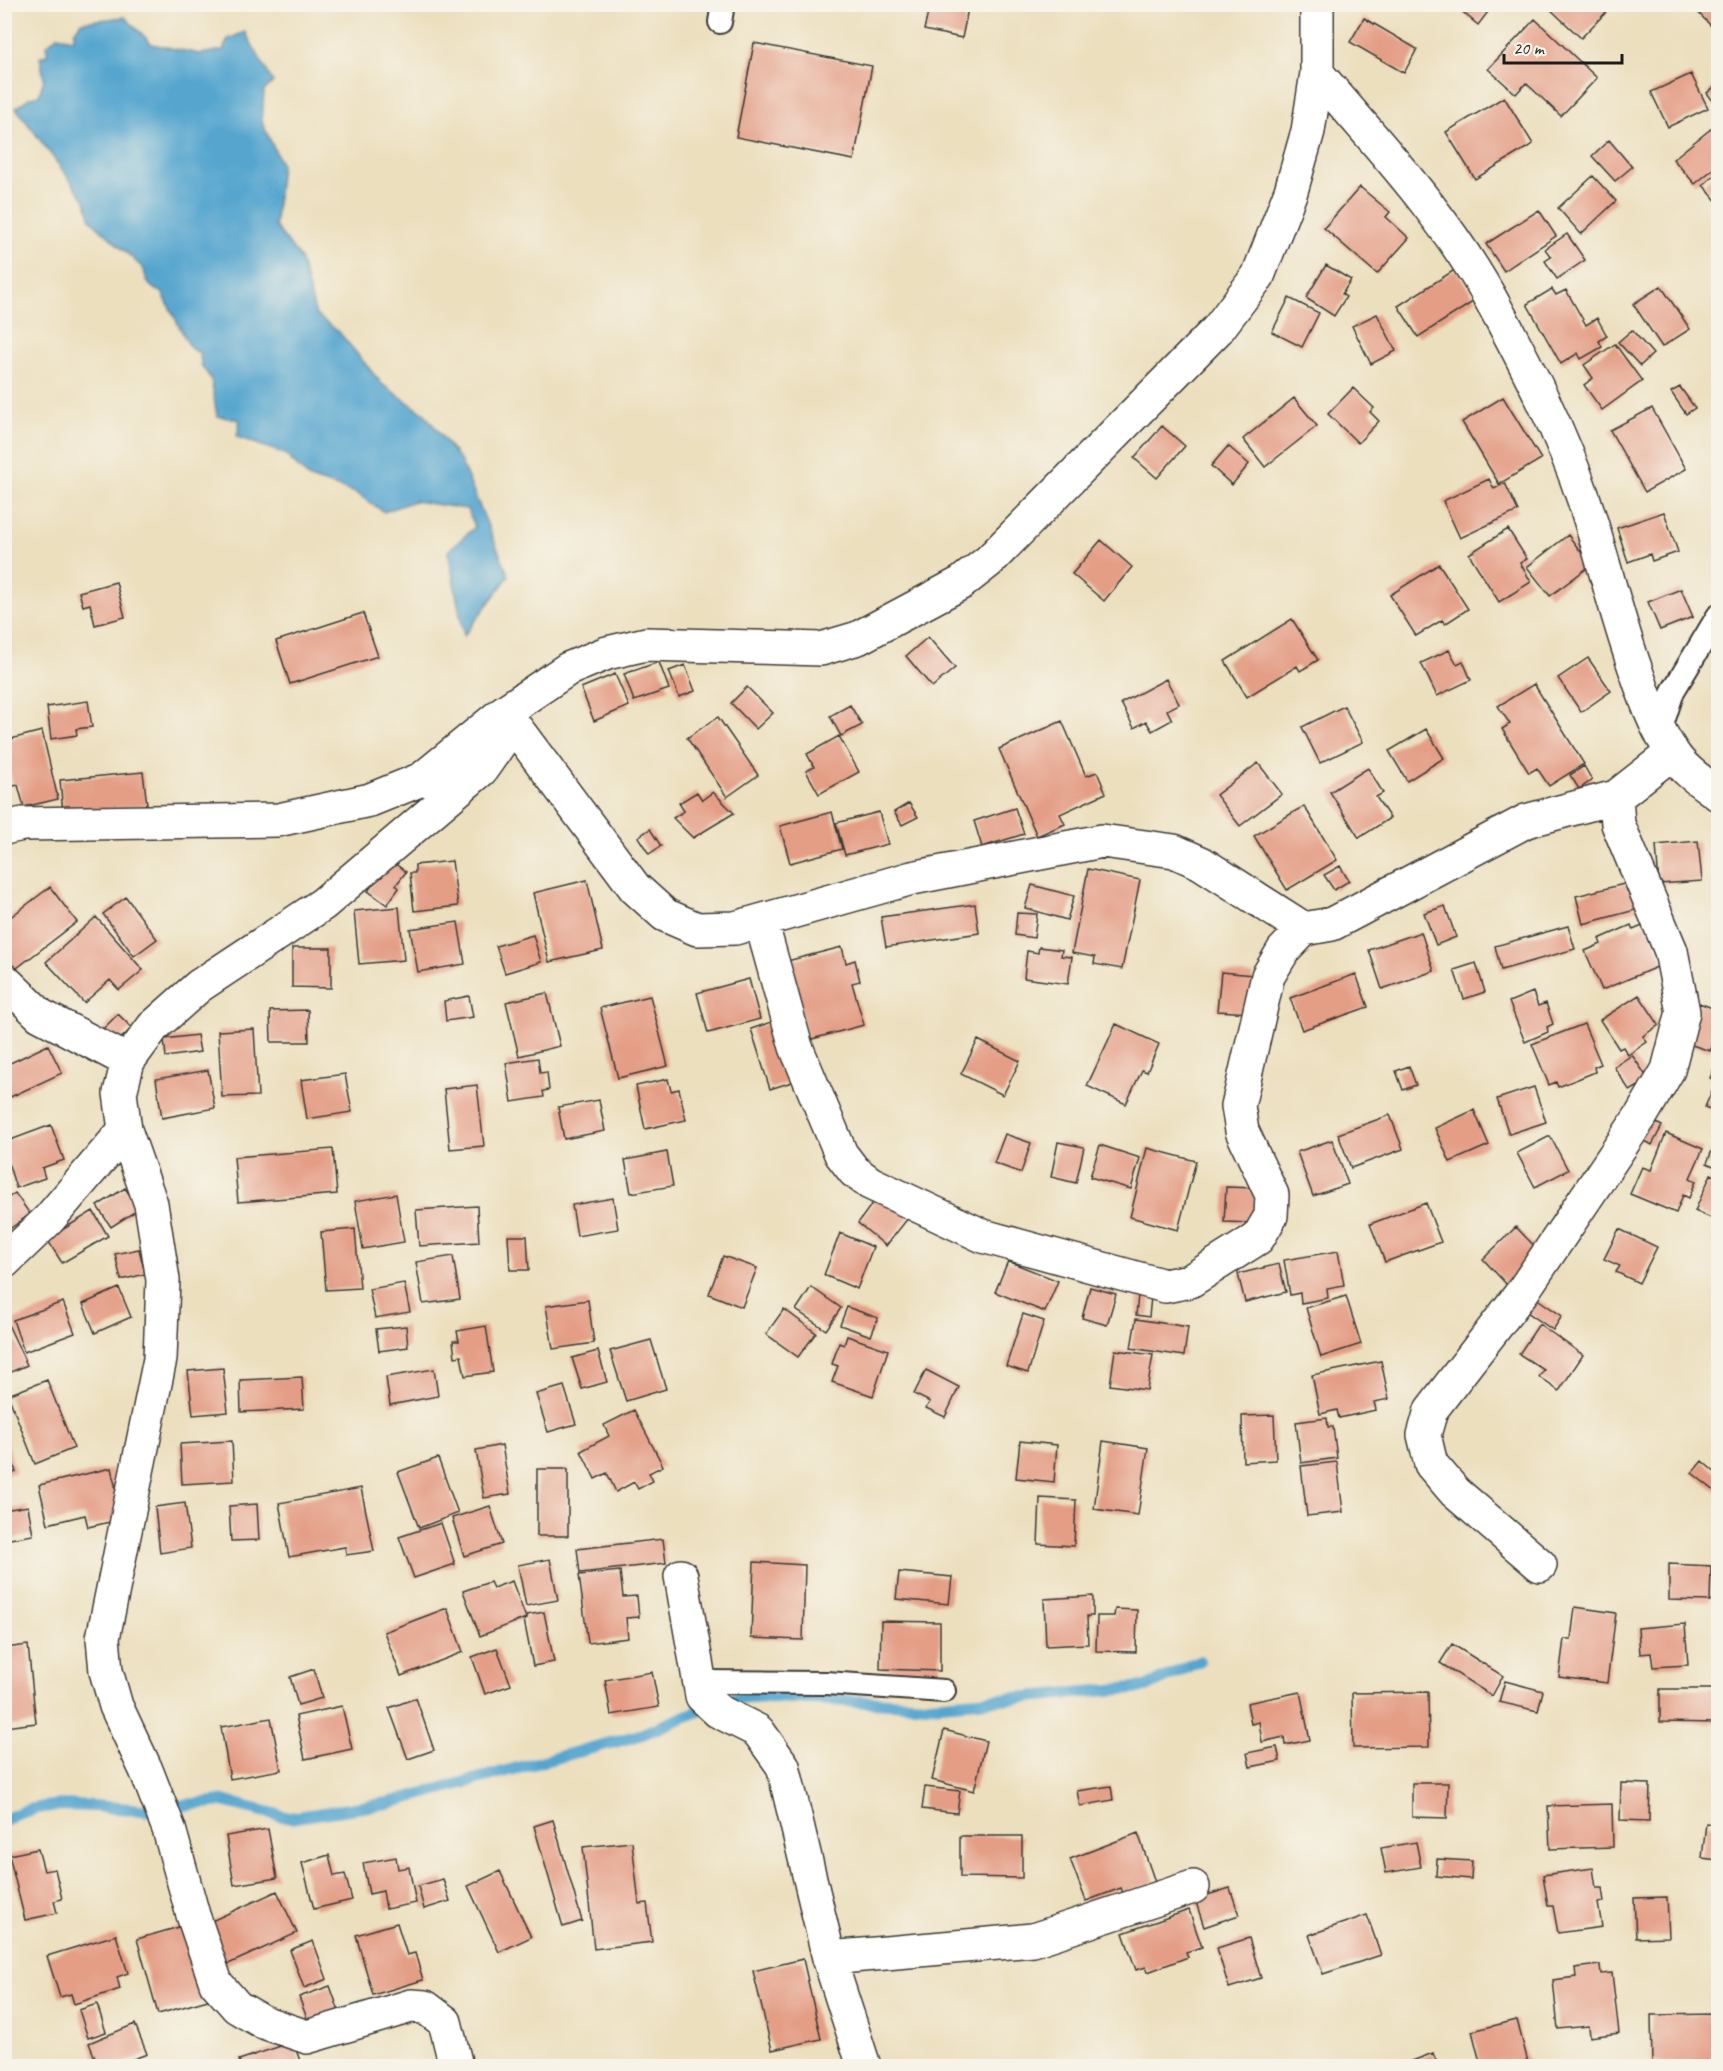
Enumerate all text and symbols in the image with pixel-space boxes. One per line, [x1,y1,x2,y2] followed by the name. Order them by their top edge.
[1504,27,1622,65] scale bar
[1513,37,1546,59] text: 20 m

